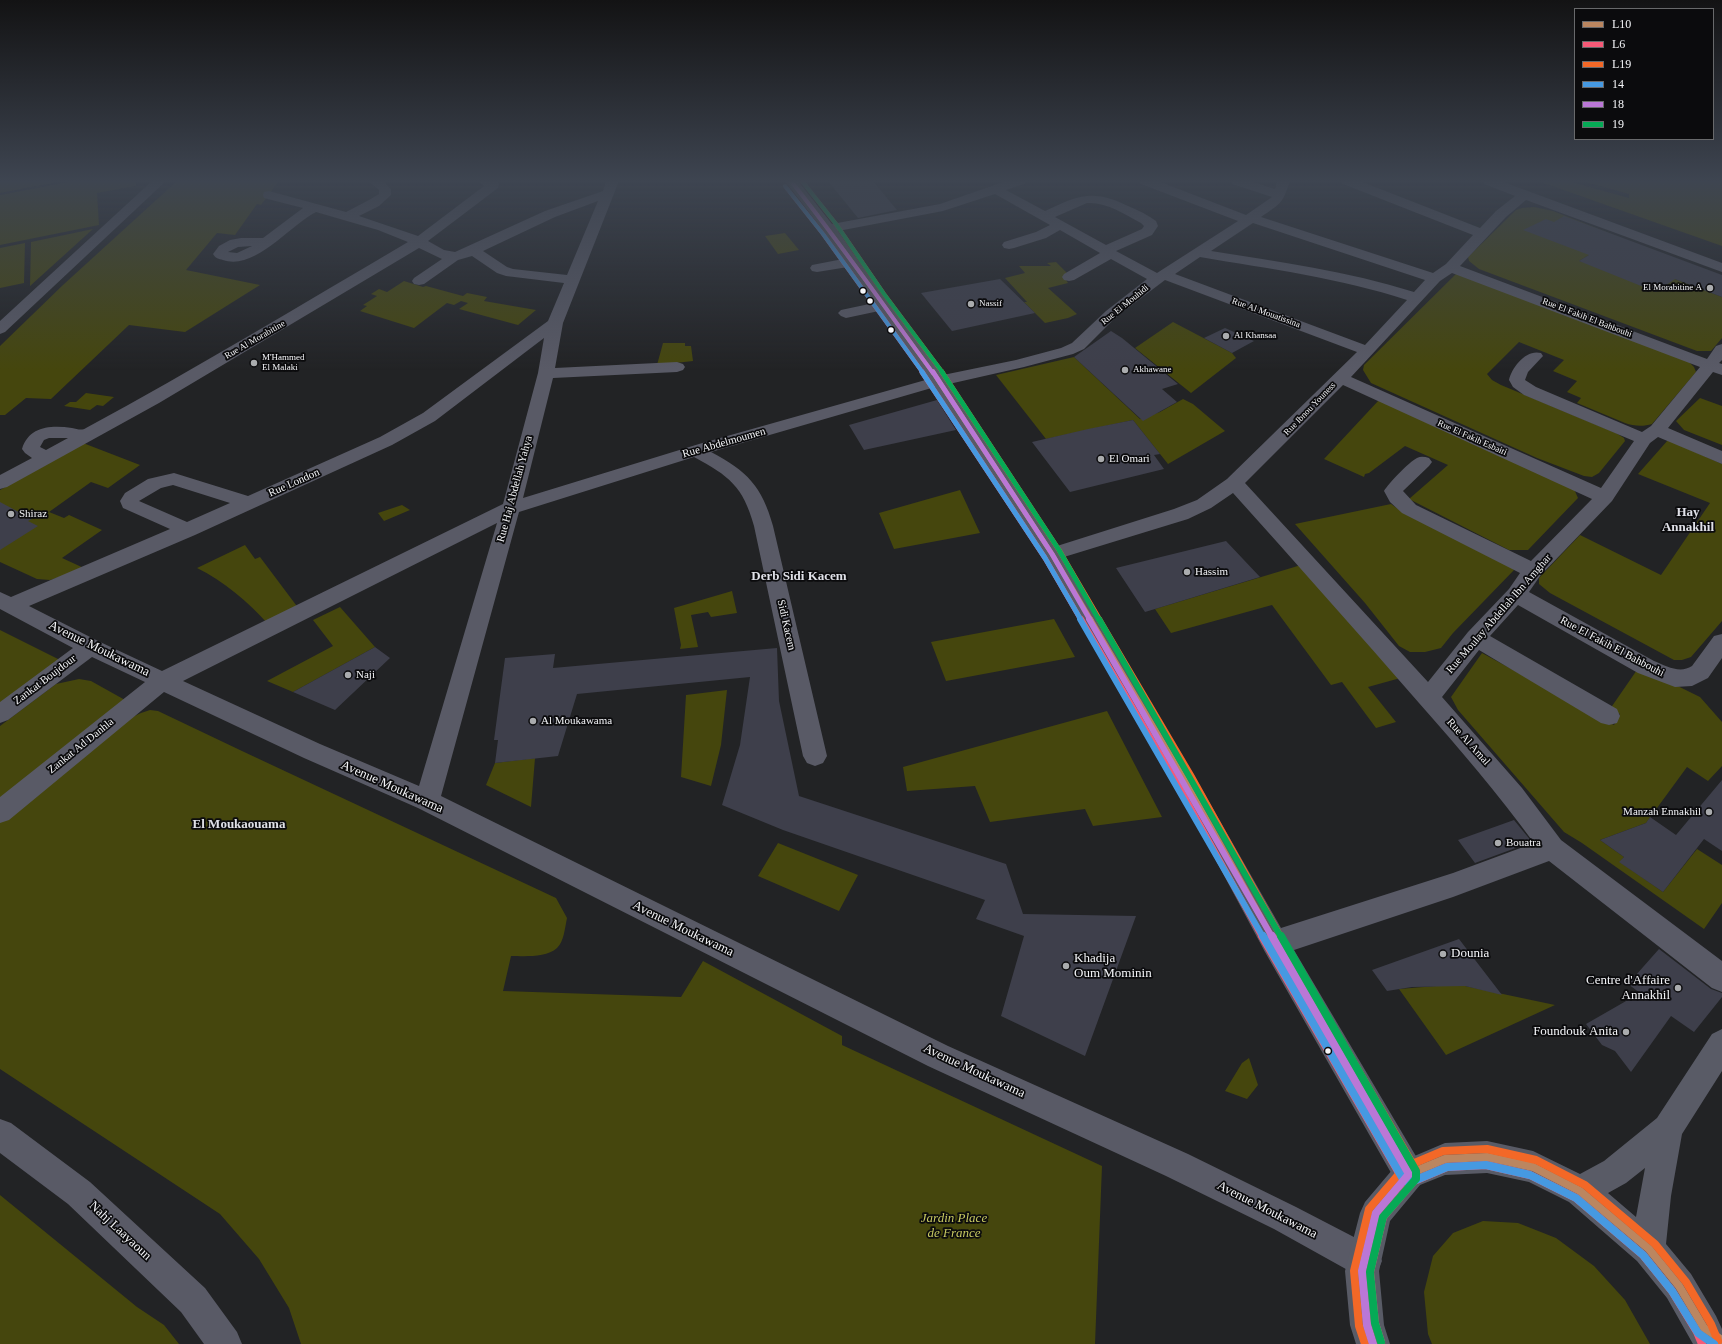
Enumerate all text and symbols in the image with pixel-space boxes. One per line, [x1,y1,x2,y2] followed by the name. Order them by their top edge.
[1574,8,1714,140] legend
[1612,17,1631,31] text: L10
[1612,37,1625,51] text: L6
[1612,57,1631,71] text: L19
[1612,77,1624,91] text: 14
[1612,97,1624,111] text: 18
[1612,117,1624,131] text: 19
[1099,283,1151,327] street label: Rue El Mouhidi
[1643,283,1702,293] place label: El Morabitine A
[1705,283,1715,293] marker: El Morabitine A
[858,286,868,296] unlabelled marker
[865,296,875,306] unlabelled marker
[1230,296,1302,330] street label: Rue Al Mouatissina
[1541,296,1633,340] street label: Rue El Fakih El Bahbouhi
[966,299,976,309] marker: Nassif
[979,299,1002,309] place label: Nassif
[223,318,287,362] street label: Rue Al Morabitine
[886,325,896,335] unlabelled marker
[1221,331,1231,341] marker: Al Khansaa
[1234,331,1276,341] place label: Al Khansaa
[262,353,305,374] place label: M'Hammed El Malaki
[249,358,259,368] marker: M'Hammed El Malaki
[1120,365,1130,375] marker: Akhawane
[1133,365,1171,375] place label: Akhawane
[1282,380,1338,438] street label: Rue Ibnou Youness
[1436,418,1508,458] street label: Rue El Fakih Esbaiti
[681,425,767,461] street label: Rue Abdelmoumen
[494,434,536,544] street label: Rue Haj Abdellah Yahya
[1109,452,1150,466] place label: El Omari
[1096,454,1106,464] marker: El Omari
[266,466,322,500] street label: Rue London
[1662,505,1714,536] district label: Hay Annakhil
[19,507,47,521] place label: Shiraz
[6,509,16,519] marker: Shiraz
[1444,552,1554,676] street label: Rue Moulay Abdellah Ibn Amghar
[1195,565,1228,579] place label: Hassim
[1182,567,1192,577] marker: Hassim
[751,569,847,585] district label: Derb Sidi Kacem
[774,598,798,652] street label: Sidi Kacem
[1558,614,1666,680] street label: Rue El Fakih El Bahbouhi
[46,618,152,680] street label: Avenue Moukawama
[11,652,79,708] street label: Zankat Boujdour
[356,668,375,682] place label: Naji
[343,670,353,680] marker: Naji
[541,714,612,728] place label: Al Moukawama
[45,715,117,777] street label: Zankat Ad Danhla
[528,716,538,726] marker: Al Moukawama
[1443,716,1493,768] street label: Rue Al Amal
[338,757,446,817] street label: Avenue Moukawama
[1623,805,1701,819] place label: Manzah Ennakhil
[1704,807,1714,817] marker: Manzah Ennakhil
[193,817,285,833] district label: El Moukaouama
[1506,836,1541,850] place label: Bouatra
[1493,838,1503,848] marker: Bouatra
[630,898,736,960] street label: Avenue Moukawama
[1451,946,1489,962] place label: Dounia
[1438,949,1448,959] marker: Dounia
[1074,951,1152,982] place label: Khadija Oum Mominin
[1061,961,1071,971] marker: Khadija Oum Mominin
[1586,973,1670,1004] place label: Centre d'Affaire Annakhil
[1673,983,1683,993] marker: Centre d'Affaire Annakhil
[1533,1024,1618,1040] place label: Foundouk Anita
[1621,1027,1631,1037] marker: Foundouk Anita
[921,1041,1027,1101] street label: Avenue Moukawama
[1323,1046,1333,1056] unlabelled marker
[1214,1178,1320,1242] street label: Avenue Moukawama
[86,1198,154,1264] street label: Nahj Laayaoun
[921,1211,987,1242] park label: Jardin Place de France

